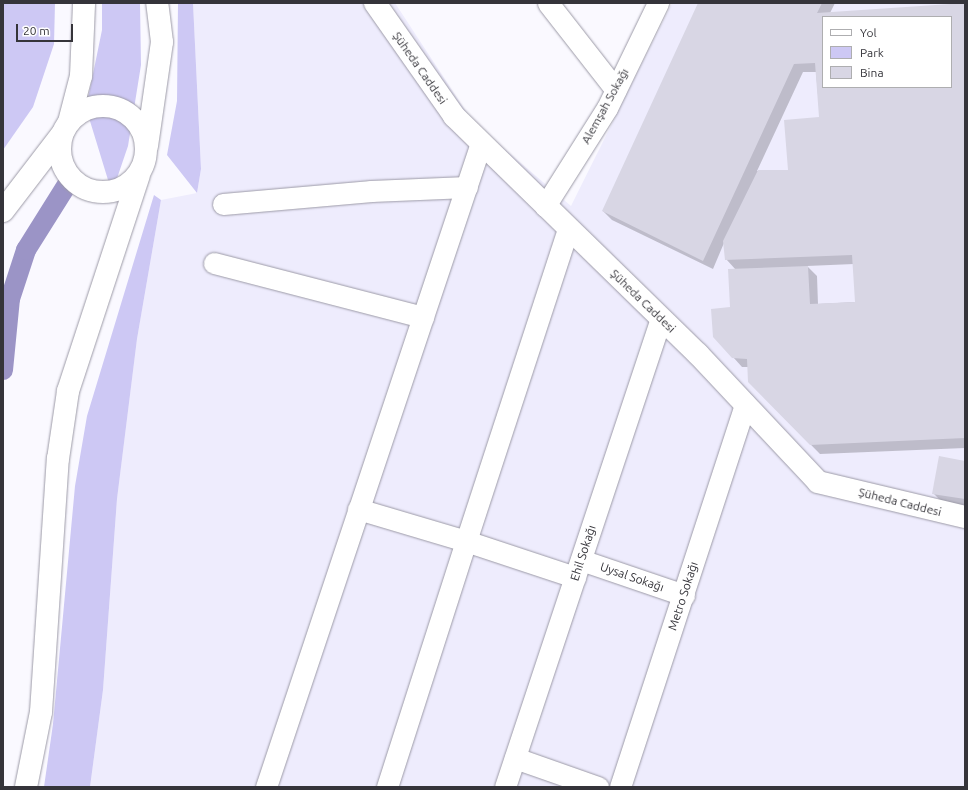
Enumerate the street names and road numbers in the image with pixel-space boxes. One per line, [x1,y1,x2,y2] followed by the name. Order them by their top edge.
[390,29,450,107] street label: Şüheda Caddesi
[578,66,632,146] street label: Alemşah Sokağı
[607,266,679,336] street label: Şüheda Caddesi
[857,485,943,519] street label: Şüheda Caddesi
[567,523,599,583] street label: Ehil Sokağı
[598,559,666,595] street label: Uysal Sokağı
[665,560,701,632] street label: Metro Sokağı

